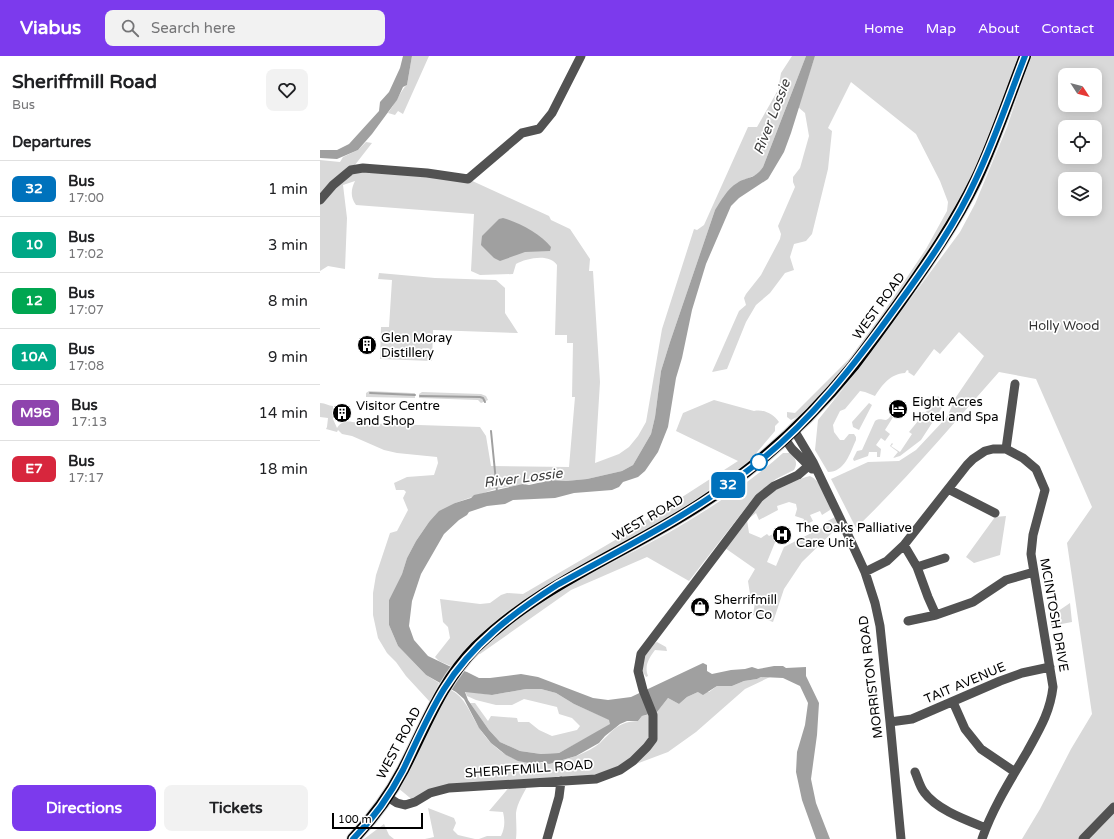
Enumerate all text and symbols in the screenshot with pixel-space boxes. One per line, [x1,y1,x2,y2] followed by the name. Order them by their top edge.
[105,10,385,46] search box
[20,17,81,39] text: Viabus
[119,17,141,39] icon: search
[151,19,235,37] text: Search here
[864,20,904,37] text: Home
[926,20,956,37] text: Map
[978,20,1020,37] text: About
[1042,20,1094,37] text: Contact
[1058,68,1102,112] north arrow
[1058,68,1102,216] map controls
[266,69,308,111] button: heart
[12,71,157,93] text: Sheriffmill Road
[750,76,794,157] water label: River Lossie
[12,97,35,113] text: Bus
[1058,120,1102,164] button: locate
[12,133,91,151] text: Departures
[68,172,95,190] text: Bus
[1058,172,1102,216] button: layers
[25,180,43,197] text: 32
[268,180,308,198] text: 1 min
[68,190,104,206] text: 17:00
[68,228,95,246] text: Bus
[25,236,43,253] text: 10
[268,236,308,254] text: 3 min
[68,246,104,262] text: 17:02
[849,269,909,343] street label: WEST ROAD
[68,284,95,302] text: Bus
[25,292,43,309] text: 12
[268,292,308,310] text: 8 min
[68,302,104,318] text: 17:07
[1029,318,1099,334] park label: Holly Wood
[381,330,452,361] place label: Glen Moray Distillery
[356,334,378,356] building icon: Glen Moray Distillery
[68,340,95,358] text: Bus
[20,348,48,365] text: 10A
[268,348,308,366] text: 9 min
[68,358,104,374] text: 17:08
[912,394,999,425] place label: Eight Acres Hotel and Spa
[71,396,98,414] text: Bus
[356,398,440,429] place label: Visitor Centre and Shop
[887,398,909,420] hotel icon: Eight Acres Hotel and Spa
[331,402,353,424] building icon: Visitor Centre and Shop
[20,404,51,421] text: M96
[259,404,308,422] text: 14 min
[71,414,107,430] text: 17:13
[68,452,95,470] text: Bus
[750,453,768,471] unlabelled marker
[25,460,43,477] text: E7
[259,460,308,478] text: 18 min
[483,465,564,491] water label: River Lossie
[68,470,104,486] text: 17:17
[710,472,746,498] line badge: 32
[719,476,737,493] text: 32
[610,491,687,545] street label: WEST ROAD
[796,520,912,551] place label: The Oaks Palliative Care Unit
[771,524,793,546] hospital icon: The Oaks Palliative Care Unit
[1036,557,1072,673] street label: MCINTOSH DRIVE
[714,592,777,623] place label: Sherrifmill Motor Co
[689,596,711,618] shop icon: Sherrifmill Motor Co
[855,614,886,739] street label: MORRISTON ROAD
[922,659,1008,707] street label: TAIT AVENUE
[373,704,425,782] street label: WEST ROAD
[464,757,594,781] street label: SHERIFFMILL ROAD
[12,785,156,831] button: Directions
[164,785,308,831] button: Tickets
[332,811,423,830] scale bar
[338,813,372,826] text: 100 m

